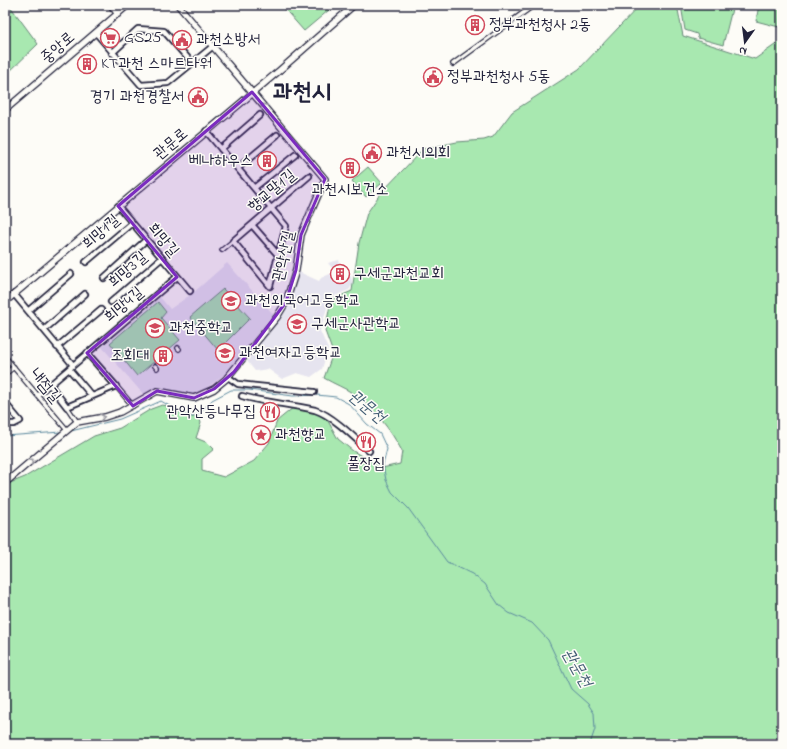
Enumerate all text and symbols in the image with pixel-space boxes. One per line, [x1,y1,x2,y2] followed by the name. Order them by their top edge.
[489,13,591,37] place label: 정부과천청사 2동
[464,14,486,36] building icon: 정부과천청사 2동
[725,22,765,62] north arrow
[36,26,80,70] street label: 중앙로
[124,26,161,50] place label: GS25
[99,27,121,49] supermarket icon: GS25
[196,28,260,52] place label: 과천소방서
[171,29,193,51] public building icon: 과천소방서
[737,42,748,59] text: N
[101,52,212,76] place label: KT과천 스마트타워
[76,53,98,75] building icon: KT과천 스마트타워
[447,65,550,89] place label: 정부과천청사 5동
[422,66,444,88] public building icon: 정부과천청사 5동
[273,76,331,111] district label: 과천시
[90,85,184,109] place label: 경기 과천경찰서
[187,86,209,108] public building icon: 경기 과천경찰서
[261,103,268,110] one-way arrow
[148,122,194,166] street label: 관문로
[386,141,450,165] place label: 과천시의회
[361,142,383,164] public building icon: 과천시의회
[189,149,253,173] place label: 베나하우스
[256,150,278,172] building icon: 베나하우스
[339,157,361,179] building icon: 과천시보건소
[243,164,301,218] street label: 향교말1길
[311,178,389,202] place label: 과천시보건소
[307,207,315,214] one-way arrow
[77,209,125,255] street label: 희망1길
[141,217,185,263] street label: 희망길
[267,228,302,284] street label: 관악산길
[103,246,153,294] street label: 희망3길
[354,262,444,286] place label: 구세군과천교회
[329,263,351,285] building icon: 구세군과천교회
[99,281,149,329] street label: 희망4길
[245,289,361,313] place label: 과천외국어고등학교
[220,290,242,312] school or university icon: 과천외국어고등학교
[311,312,401,336] place label: 구세군사관학교
[286,313,308,335] school or university icon: 구세군사관학교
[169,316,233,340] place label: 과천중학교
[144,317,166,339] school or university icon: 과천중학교
[262,328,269,335] one-way arrow
[239,341,342,365] place label: 과천여자고등학교
[214,342,236,364] school or university icon: 과천여자고등학교
[110,344,149,368] place label: 조회대
[152,345,174,367] building icon: 조회대
[23,363,67,409] street label: 내점길
[343,384,393,431] water label: 관문천
[166,400,256,424] place label: 관악산등나무집
[259,401,281,423] restaurant icon: 관악산등나무집
[99,413,105,421] one-way arrow
[275,423,327,447] place label: 과천향교
[250,424,272,446] place icon: 과천향교
[355,431,377,453] restaurant icon: 풀장집
[347,452,385,476] place label: 풀장집
[27,458,34,465] one-way arrow
[556,644,599,694] water label: 관문천

